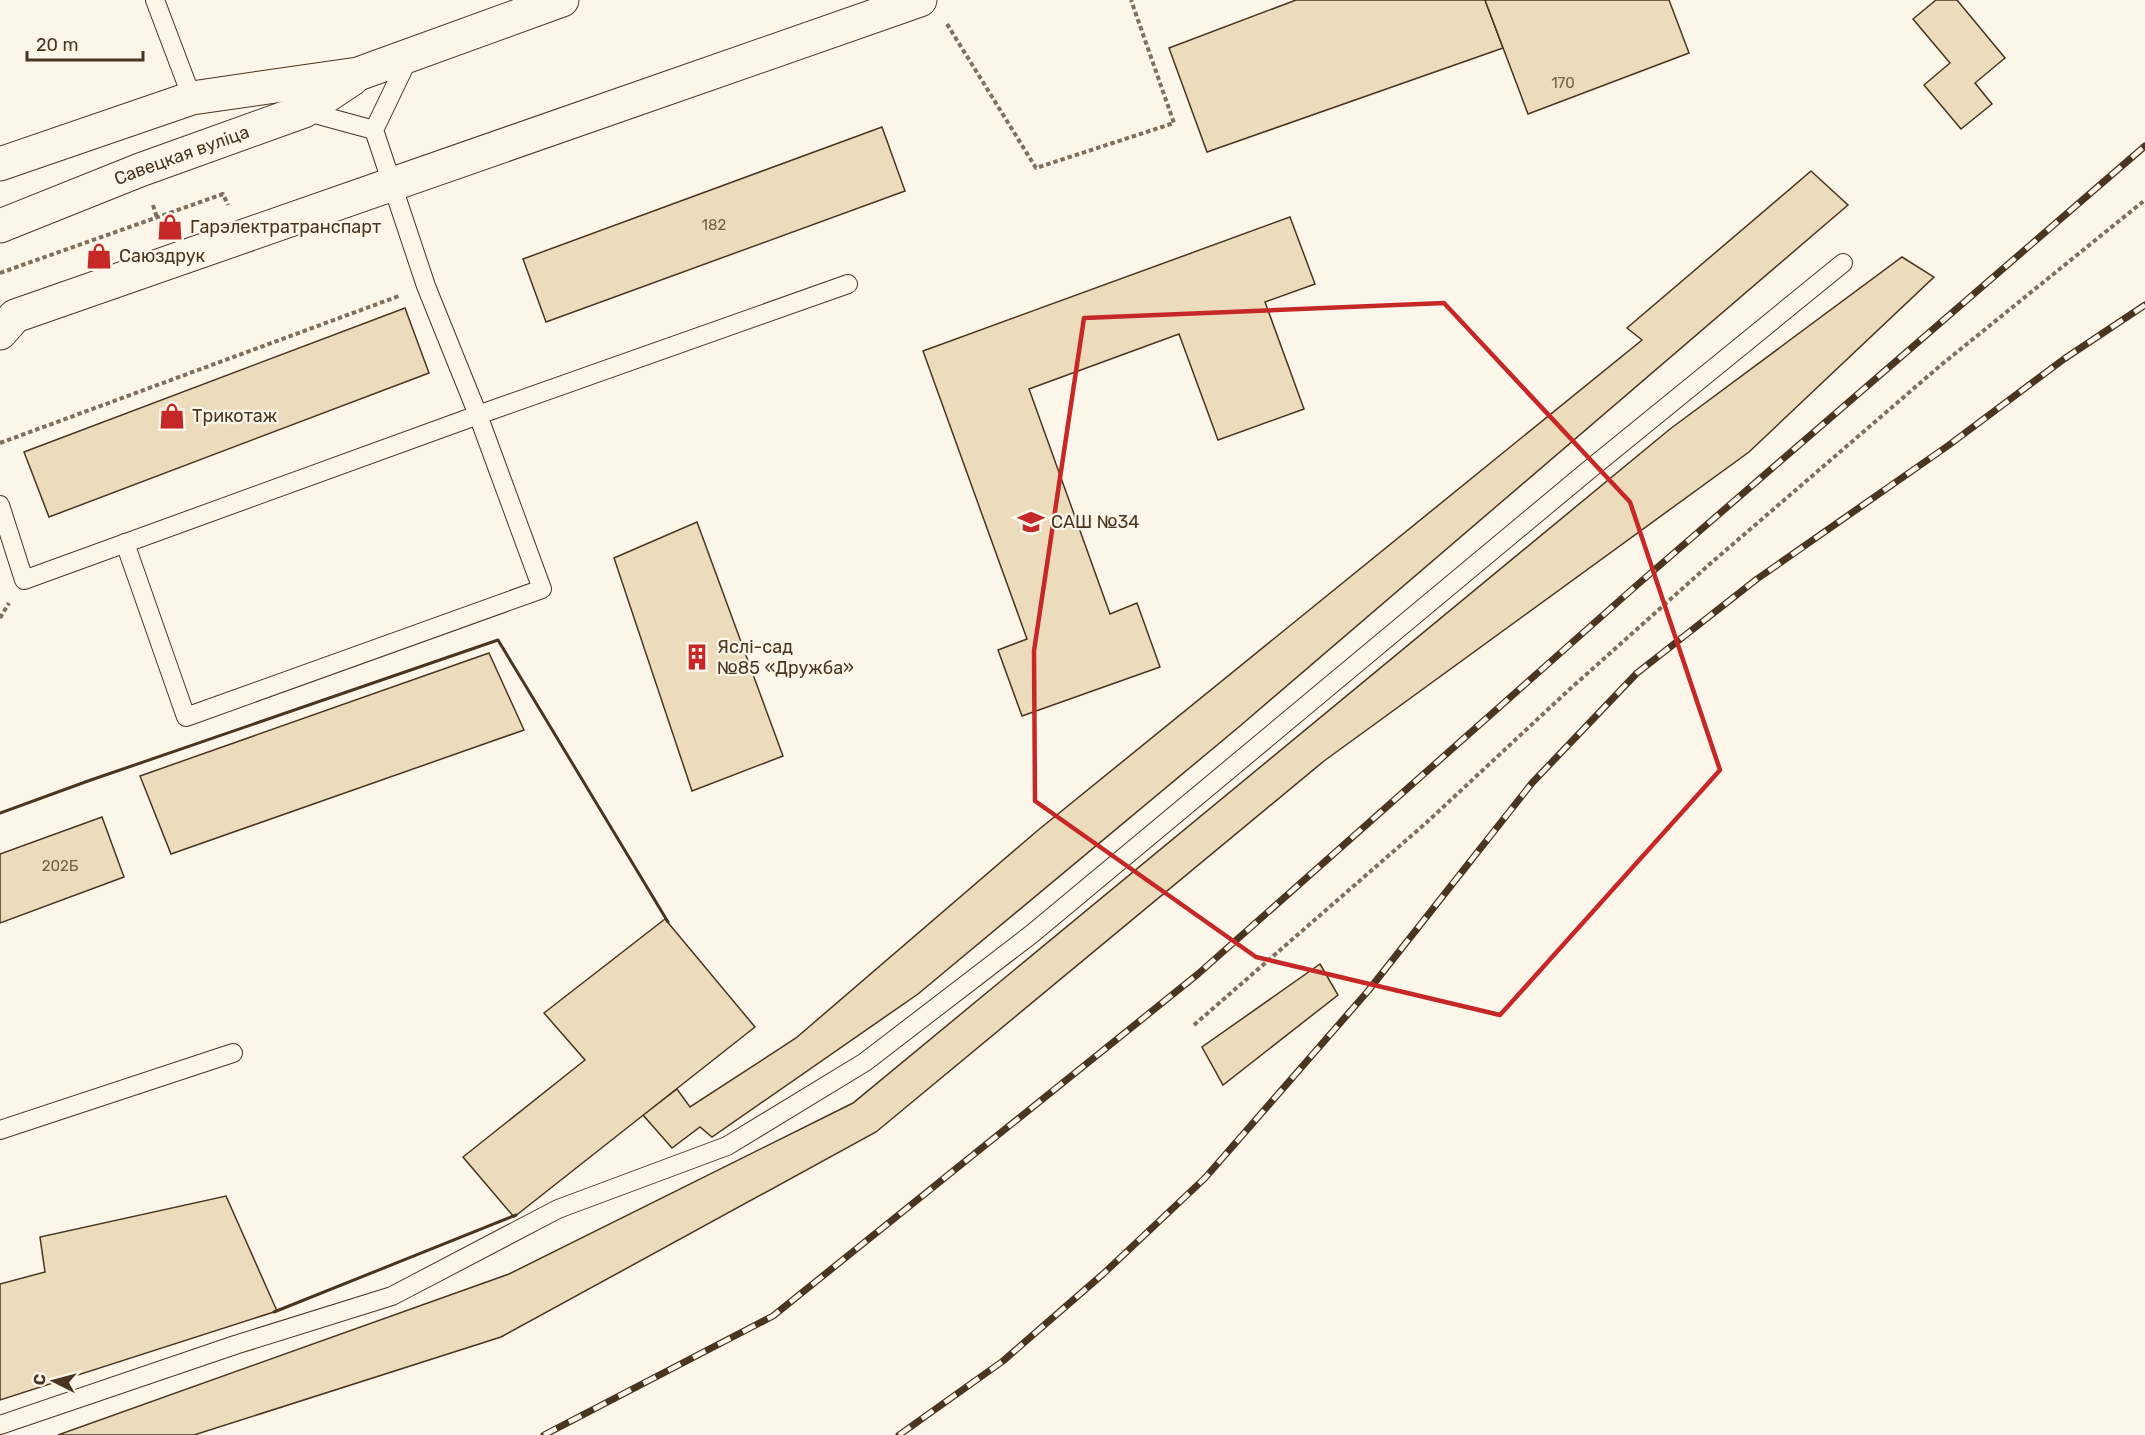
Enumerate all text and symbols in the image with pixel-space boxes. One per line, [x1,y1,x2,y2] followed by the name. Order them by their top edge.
[27,24,142,62] scale bar
[36,34,78,56] text: 20 m
[1551,74,1575,92] house number: 170
[111,121,252,190] street label: Савецкая вуліца
[155,212,185,242] shop icon: Гарэлектратранспарт
[190,216,381,238] place label: Гарэлектратранспарт
[702,216,727,234] house number: 182
[84,241,114,271] shop icon: Саюздрук
[119,245,206,267] place label: Саюздрук
[157,401,187,431] shop icon: Трикотаж
[192,405,277,427] place label: Трикотаж
[1016,507,1046,537] school or university icon: САШ №34
[1051,511,1140,533] place label: САШ №34
[717,636,854,679] place label: Яслі-сад №85 «Дружба»
[682,642,712,672] building icon: Яслі-сад №85 «Дружба»
[42,857,79,875] house number: 202Б
[24,1351,84,1411] north arrow
[30,1373,50,1386] text: С

